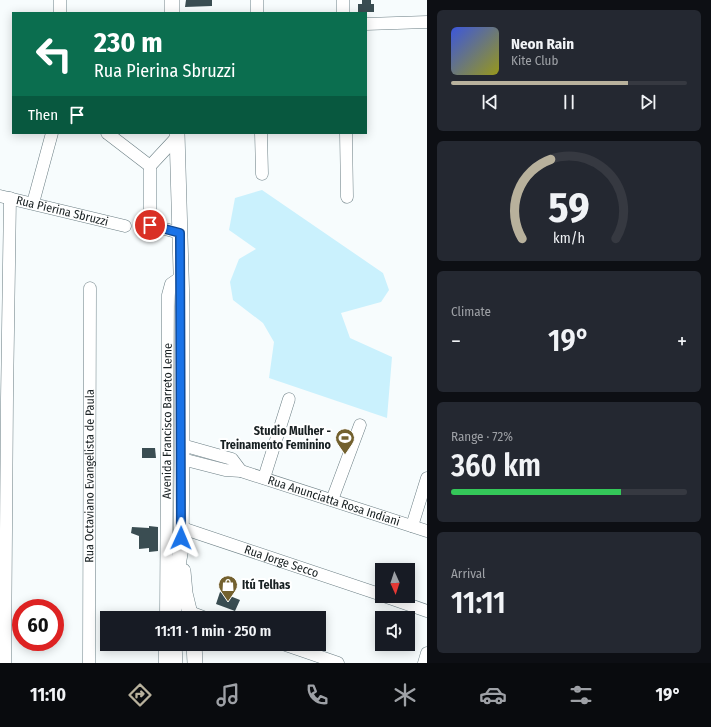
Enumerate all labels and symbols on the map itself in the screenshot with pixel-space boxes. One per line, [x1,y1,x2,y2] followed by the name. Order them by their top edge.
[15,193,110,229] street label: Rua Pierina Sbruzzi
[133,208,167,242] pin
[160,343,175,499] street label: Avenida Francisco Barreto Leme
[82,389,97,563] street label: Rua Octaviano Evangelista de Paula
[220,424,332,452] place label: Studio Mulher - Treinamento Feminino
[334,427,356,455] sports icon: Studio Mulher - Treinamento Feminino
[266,473,402,529] street label: Rua Anunciatta Rosa Indiani
[160,517,202,559] position arrow
[243,542,320,580] street label: Rua Jorge Secco
[375,563,415,603] north arrow
[217,574,239,602] shop icon: Itú Telhas
[242,578,291,592] place label: Itú Telhas
[12,599,64,651] speed limit sign: 60

